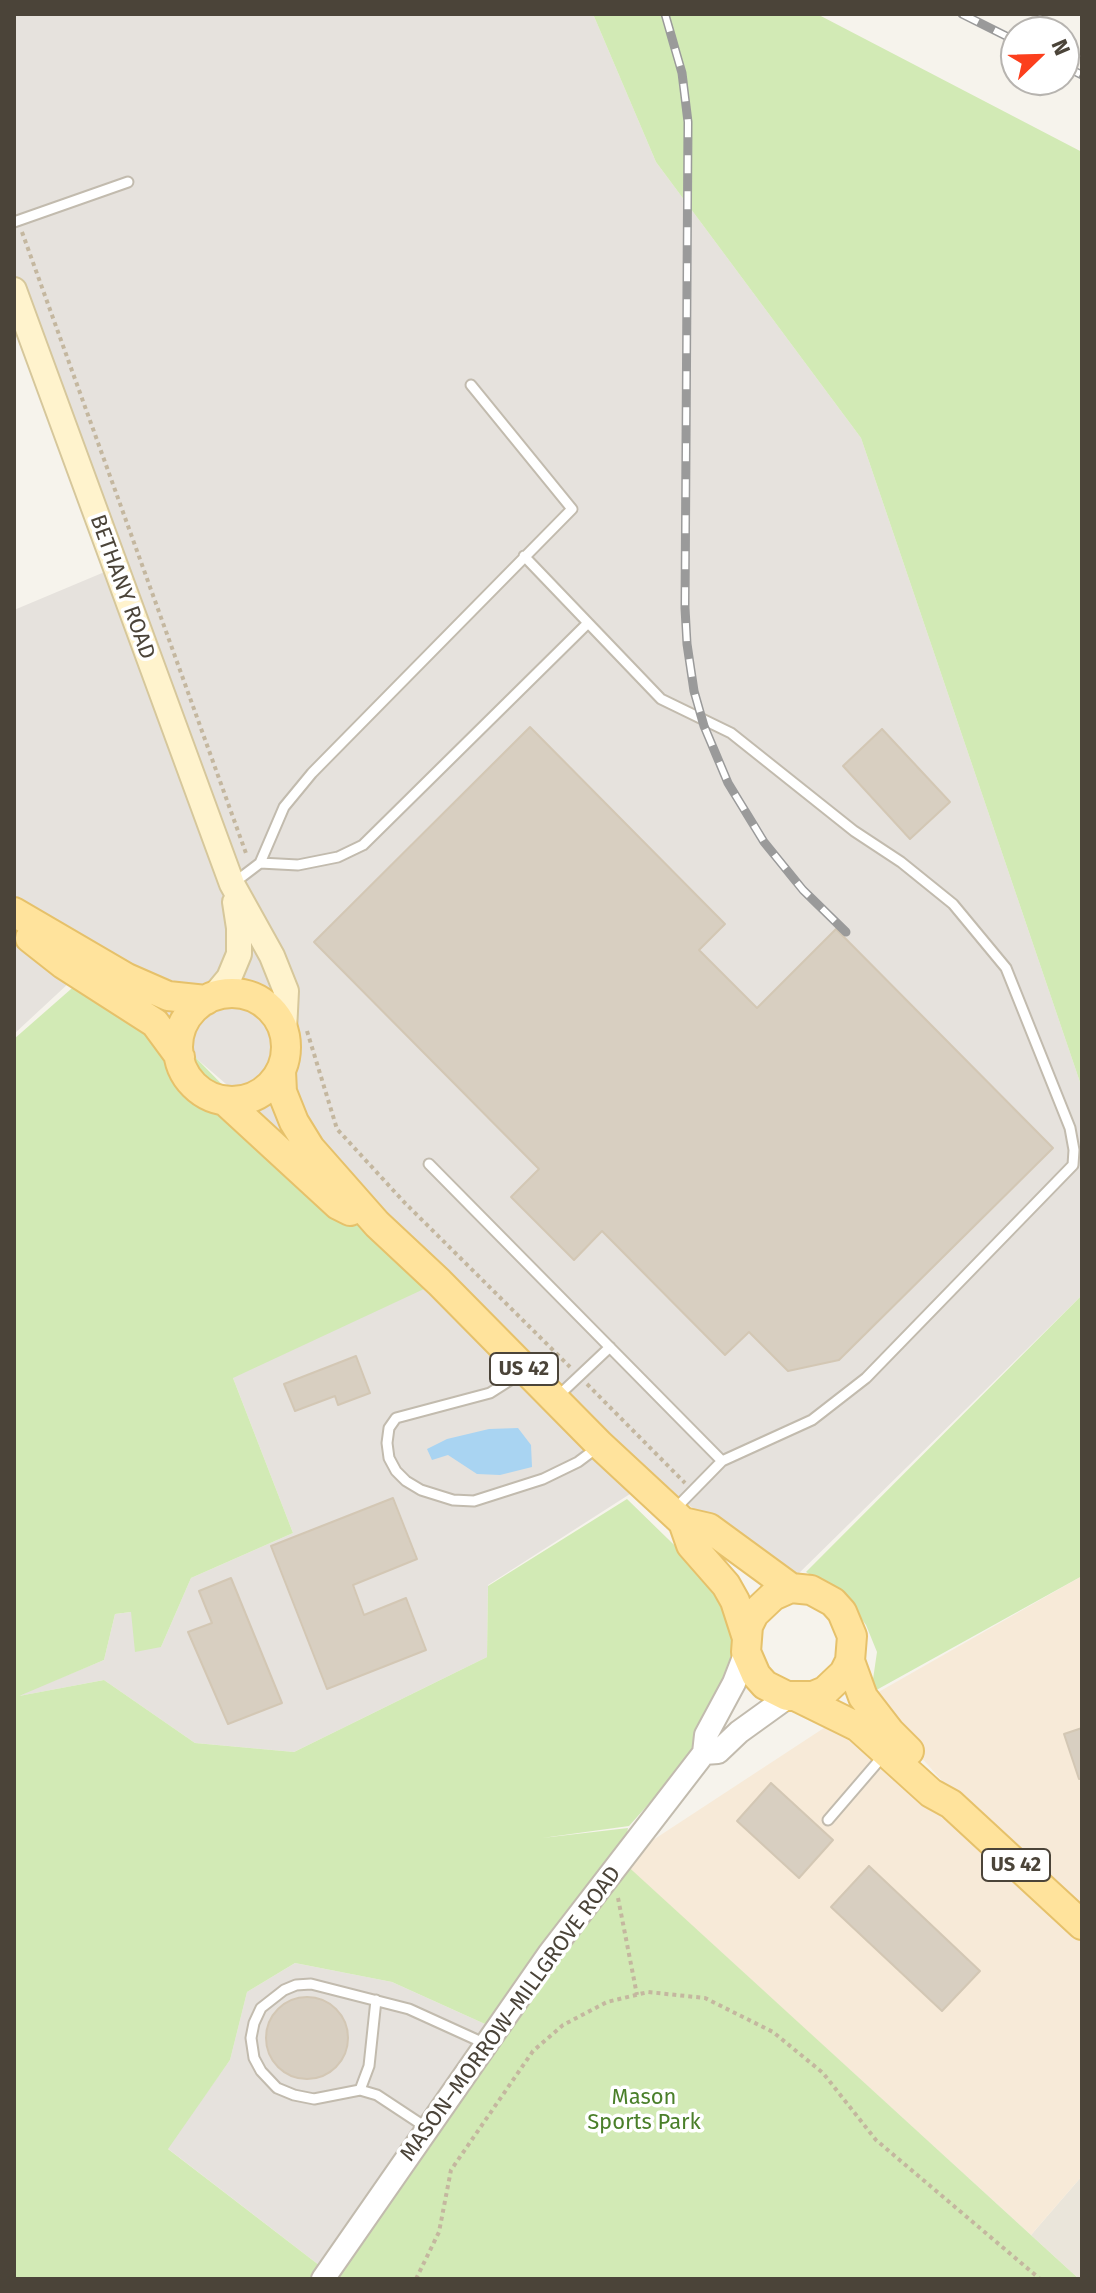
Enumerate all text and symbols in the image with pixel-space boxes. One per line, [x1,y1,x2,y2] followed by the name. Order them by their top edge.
[1000,16,1080,96] north arrow
[1045,35,1076,59] text: N
[84,511,160,663] street label: BETHANY ROAD
[490,1353,558,1385] road number: US 42
[982,1849,1050,1881] road number: US 42
[395,1861,627,2167] street label: MASON–MORROW–MILLGROVE ROAD
[587,2085,701,2136] park label: Mason Sports Park

